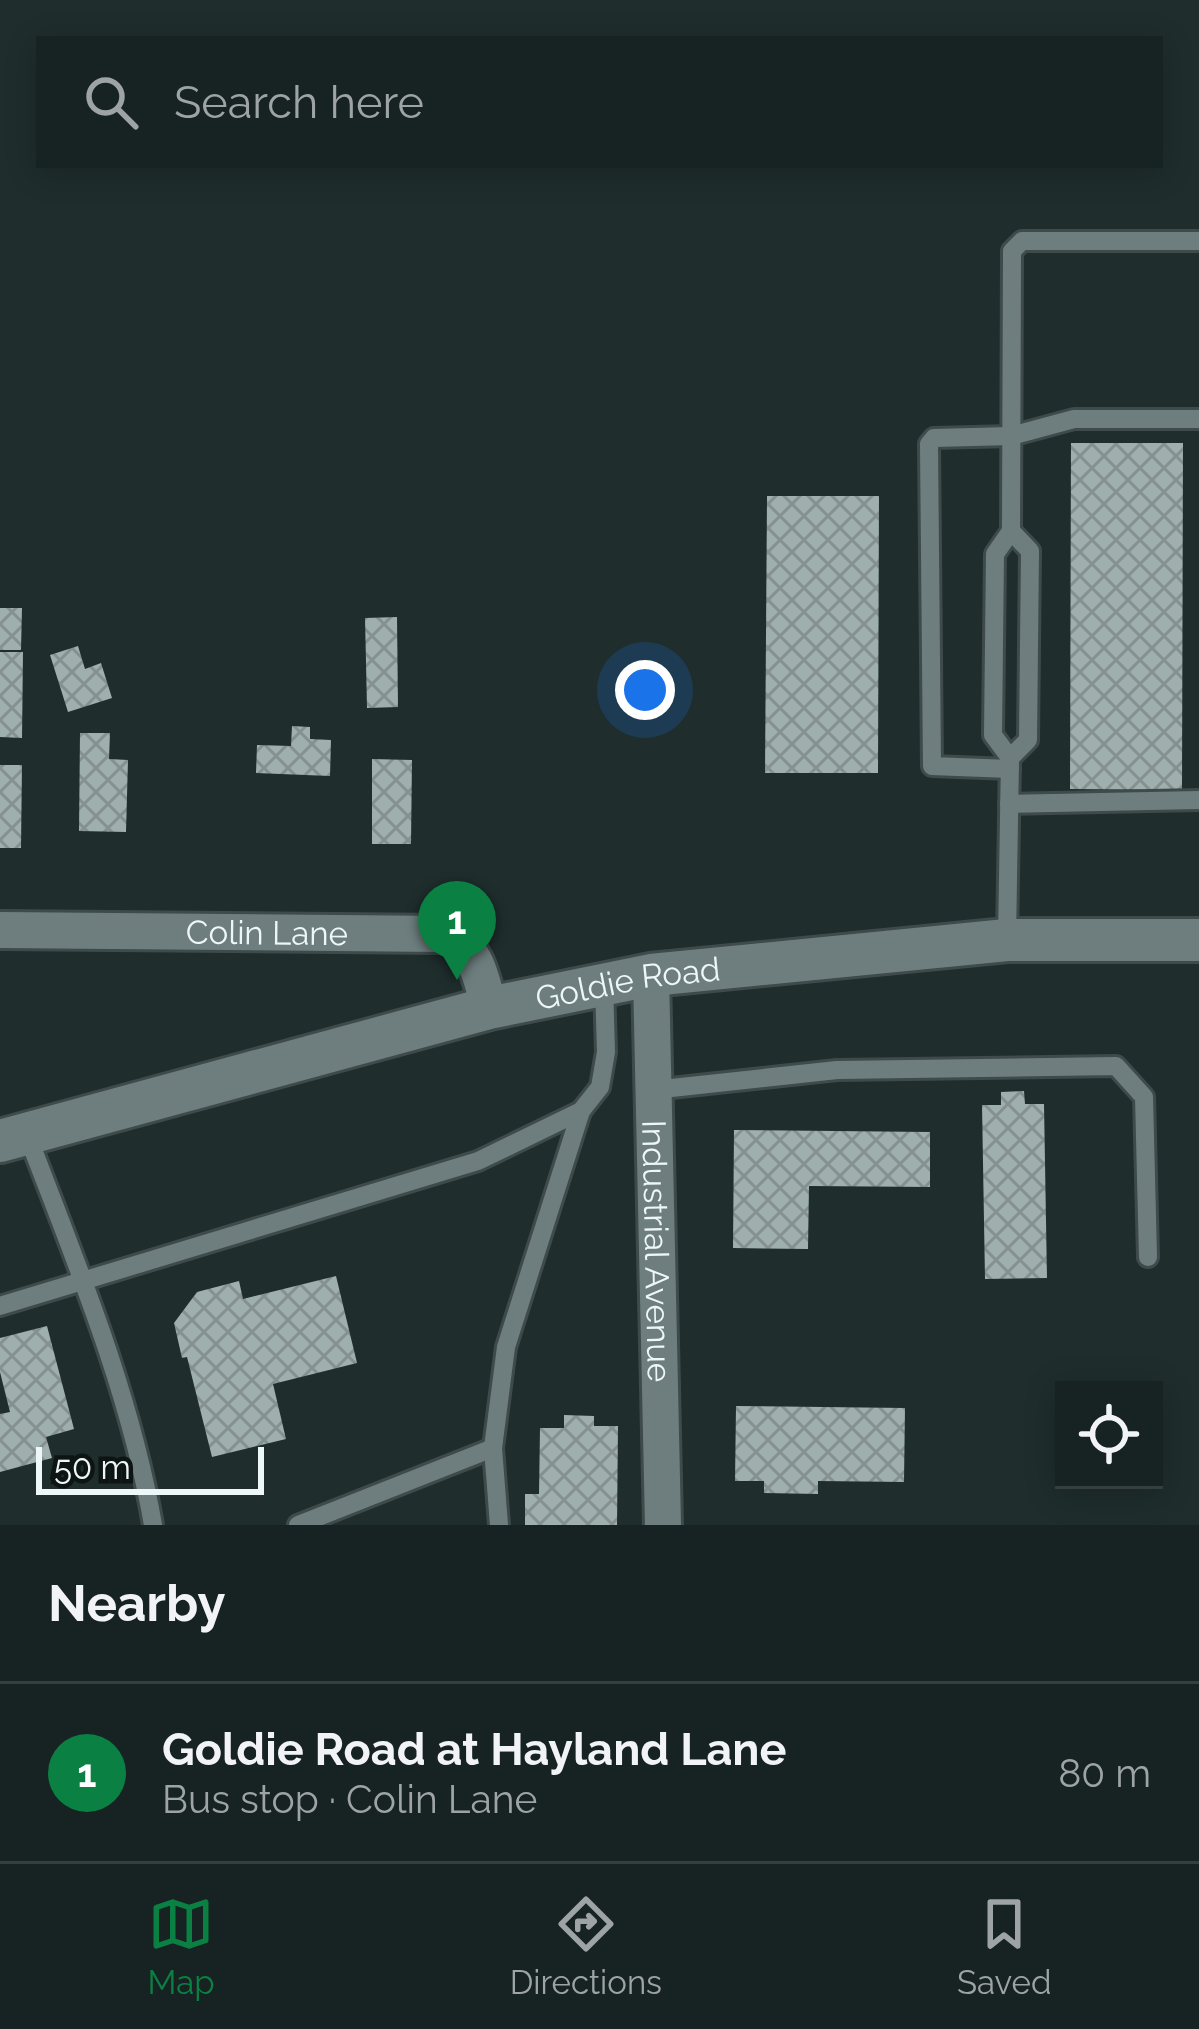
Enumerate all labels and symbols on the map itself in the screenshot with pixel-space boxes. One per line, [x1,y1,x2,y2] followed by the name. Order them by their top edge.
[615,660,675,720] your location
[418,881,496,980] pin: 1
[186,913,348,953] street label: Colin Lane
[532,949,722,1018] street label: Goldie Road
[634,1119,679,1383] street label: Industrial Avenue
[36,1441,264,1494] scale bar

